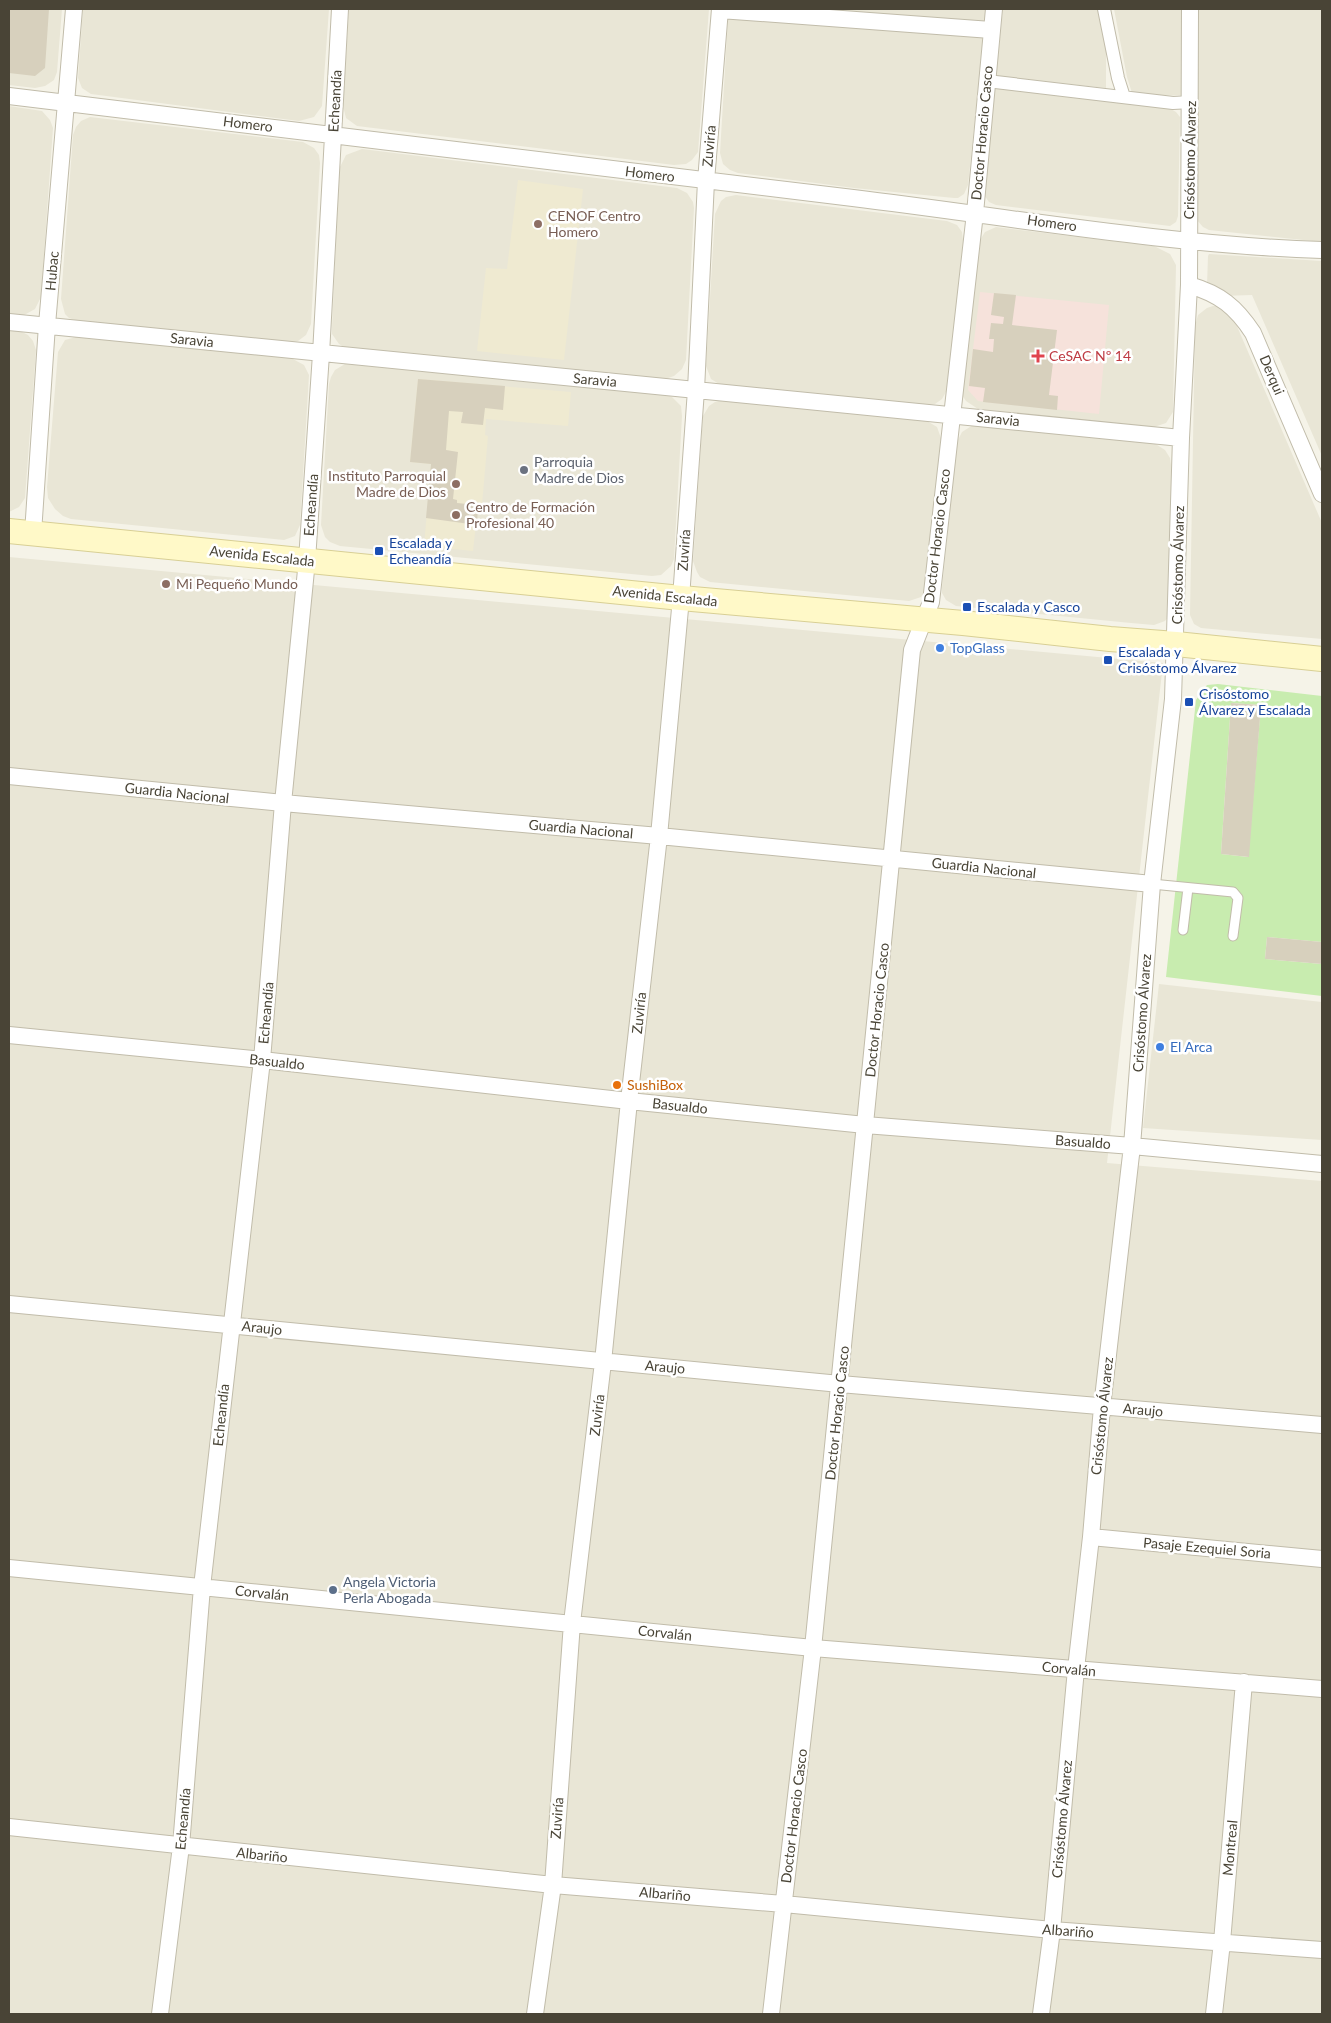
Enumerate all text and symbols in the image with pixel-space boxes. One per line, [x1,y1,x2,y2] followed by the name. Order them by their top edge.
[967,65,996,201] street label: Doctor Horacio Casco
[324,69,345,133] street label: Echeandía
[1180,101,1199,219] street label: Crisóstomo Álvarez
[222,112,274,135] street label: Homero
[698,124,719,168] street label: Zuviría
[624,162,676,185] street label: Homero
[548,207,641,240] place label: CENOF Centro Homero
[1026,211,1078,234] street label: Homero
[532,218,544,230] marker: CENOF Centro Homero
[41,250,62,292] street label: Hubac
[169,329,215,350] street label: Saravia
[1049,347,1131,364] place label: CeSAC Nº 14
[1031,349,1045,363] marker: CeSAC Nº 14
[1256,352,1288,397] street label: Derqui
[572,369,618,390] street label: Saravia
[975,408,1021,429] street label: Saravia
[534,453,624,486] place label: Parroquia Madre de Dios
[518,464,530,476] marker: Parroquia Madre de Dios
[328,467,446,500] place label: Instituto Parroquial Madre de Dios
[920,468,953,604] street label: Doctor Horacio Casco
[300,473,321,537] street label: Echeandía
[450,478,462,490] marker: Instituto Parroquial Madre de Dios
[466,498,595,531] place label: Centro de Formación Profesional 40
[1168,506,1187,624] street label: Crisóstomo Álvarez
[450,509,462,521] marker: Centro de Formación Profesional 40
[674,528,693,571] street label: Zuviría
[389,534,453,567] place label: Escalada y Echeandía
[209,542,316,569] street label: Avenida Escalada
[373,545,385,557] marker: Escalada y Echeandía
[176,575,298,592] place label: Mi Pequeño Mundo
[160,578,172,590] marker: Mi Pequeño Mundo
[612,582,719,609] street label: Avenida Escalada
[977,598,1080,615] place label: Escalada y Casco
[961,601,973,613] marker: Escalada y Casco
[950,639,1005,656] place label: TopGlass
[934,642,946,654] marker: TopGlass
[1118,643,1237,676] place label: Escalada y Crisóstomo Álvarez
[1102,654,1114,666] marker: Escalada y Crisóstomo Álvarez
[1199,685,1311,718] place label: Crisóstomo Álvarez y Escalada
[1183,696,1195,708] marker: Crisóstomo Álvarez y Escalada
[124,779,230,806] street label: Guardia Nacional
[528,815,634,842] street label: Guardia Nacional
[931,854,1037,881] street label: Guardia Nacional
[861,942,892,1078] street label: Doctor Horacio Casco
[1129,953,1154,1073] street label: Crisóstomo Álvarez
[254,981,277,1045] street label: Echeandía
[628,991,649,1035] street label: Zuviría
[1170,1038,1212,1055] place label: El Arca
[1154,1041,1166,1053] marker: El Arca
[248,1050,306,1073] street label: Basualdo
[627,1076,683,1093] place label: SushiBox
[611,1079,623,1091] marker: SushiBox
[651,1094,709,1117] street label: Basualdo
[1055,1131,1112,1152] street label: Basualdo
[241,1317,283,1338] street label: Araujo
[821,1345,852,1481] street label: Doctor Horacio Casco
[644,1356,686,1377] street label: Araujo
[1087,1356,1116,1476] street label: Crisóstomo Álvarez
[209,1383,232,1447] street label: Echeandía
[586,1393,607,1437] street label: Zuviría
[1122,1399,1164,1420] street label: Araujo
[1142,1533,1272,1562] street label: Pasaje Ezequiel Soria
[343,1573,436,1606] place label: Angela Victoria Perla Abogada
[234,1581,290,1604] street label: Corvalán
[327,1584,339,1596] marker: Angela Victoria Perla Abogada
[637,1621,693,1644] street label: Corvalán
[1041,1658,1097,1679] street label: Corvalán
[777,1748,810,1884] street label: Doctor Horacio Casco
[1048,1759,1075,1879] street label: Crisóstomo Álvarez
[171,1787,194,1851] street label: Echeandía
[547,1796,566,1839] street label: Zuviría
[1219,1819,1240,1877] street label: Montreal
[235,1843,289,1866] street label: Albariño
[639,1883,692,1904] street label: Albariño
[1042,1920,1095,1941] street label: Albariño

